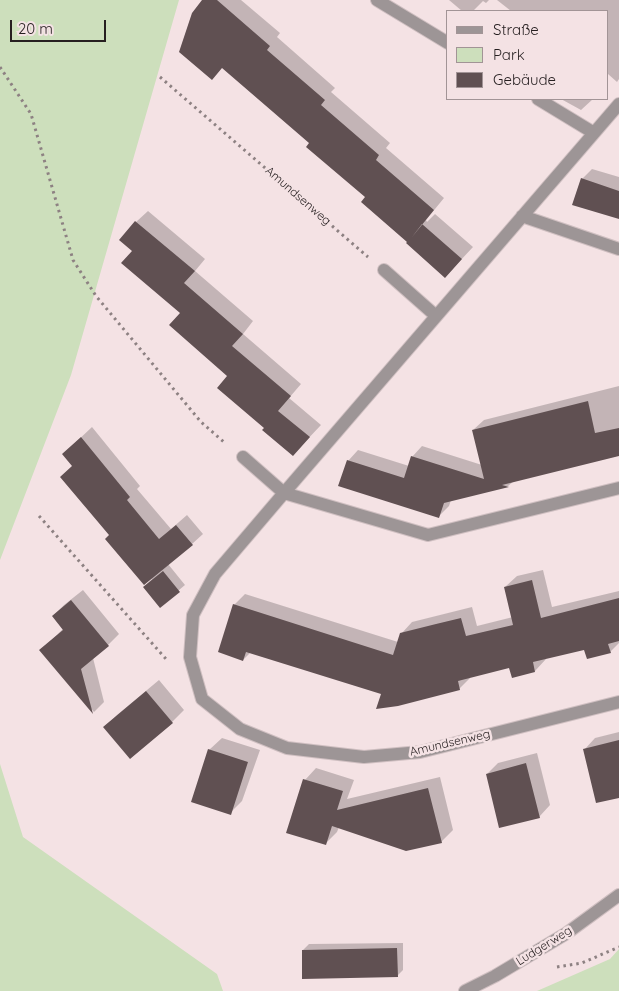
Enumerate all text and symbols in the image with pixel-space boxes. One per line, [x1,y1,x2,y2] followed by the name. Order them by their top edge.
[12,10,109,42] scale bar
[446,10,609,100] legend
[18,19,53,38] text: 20 m
[493,20,539,39] text: Straße
[493,45,525,64] text: Park
[493,70,556,89] text: Gebäude
[262,164,334,228] street label: Amundsenweg
[408,727,492,759] street label: Amundsenweg
[513,923,575,969] street label: Ludgerweg

